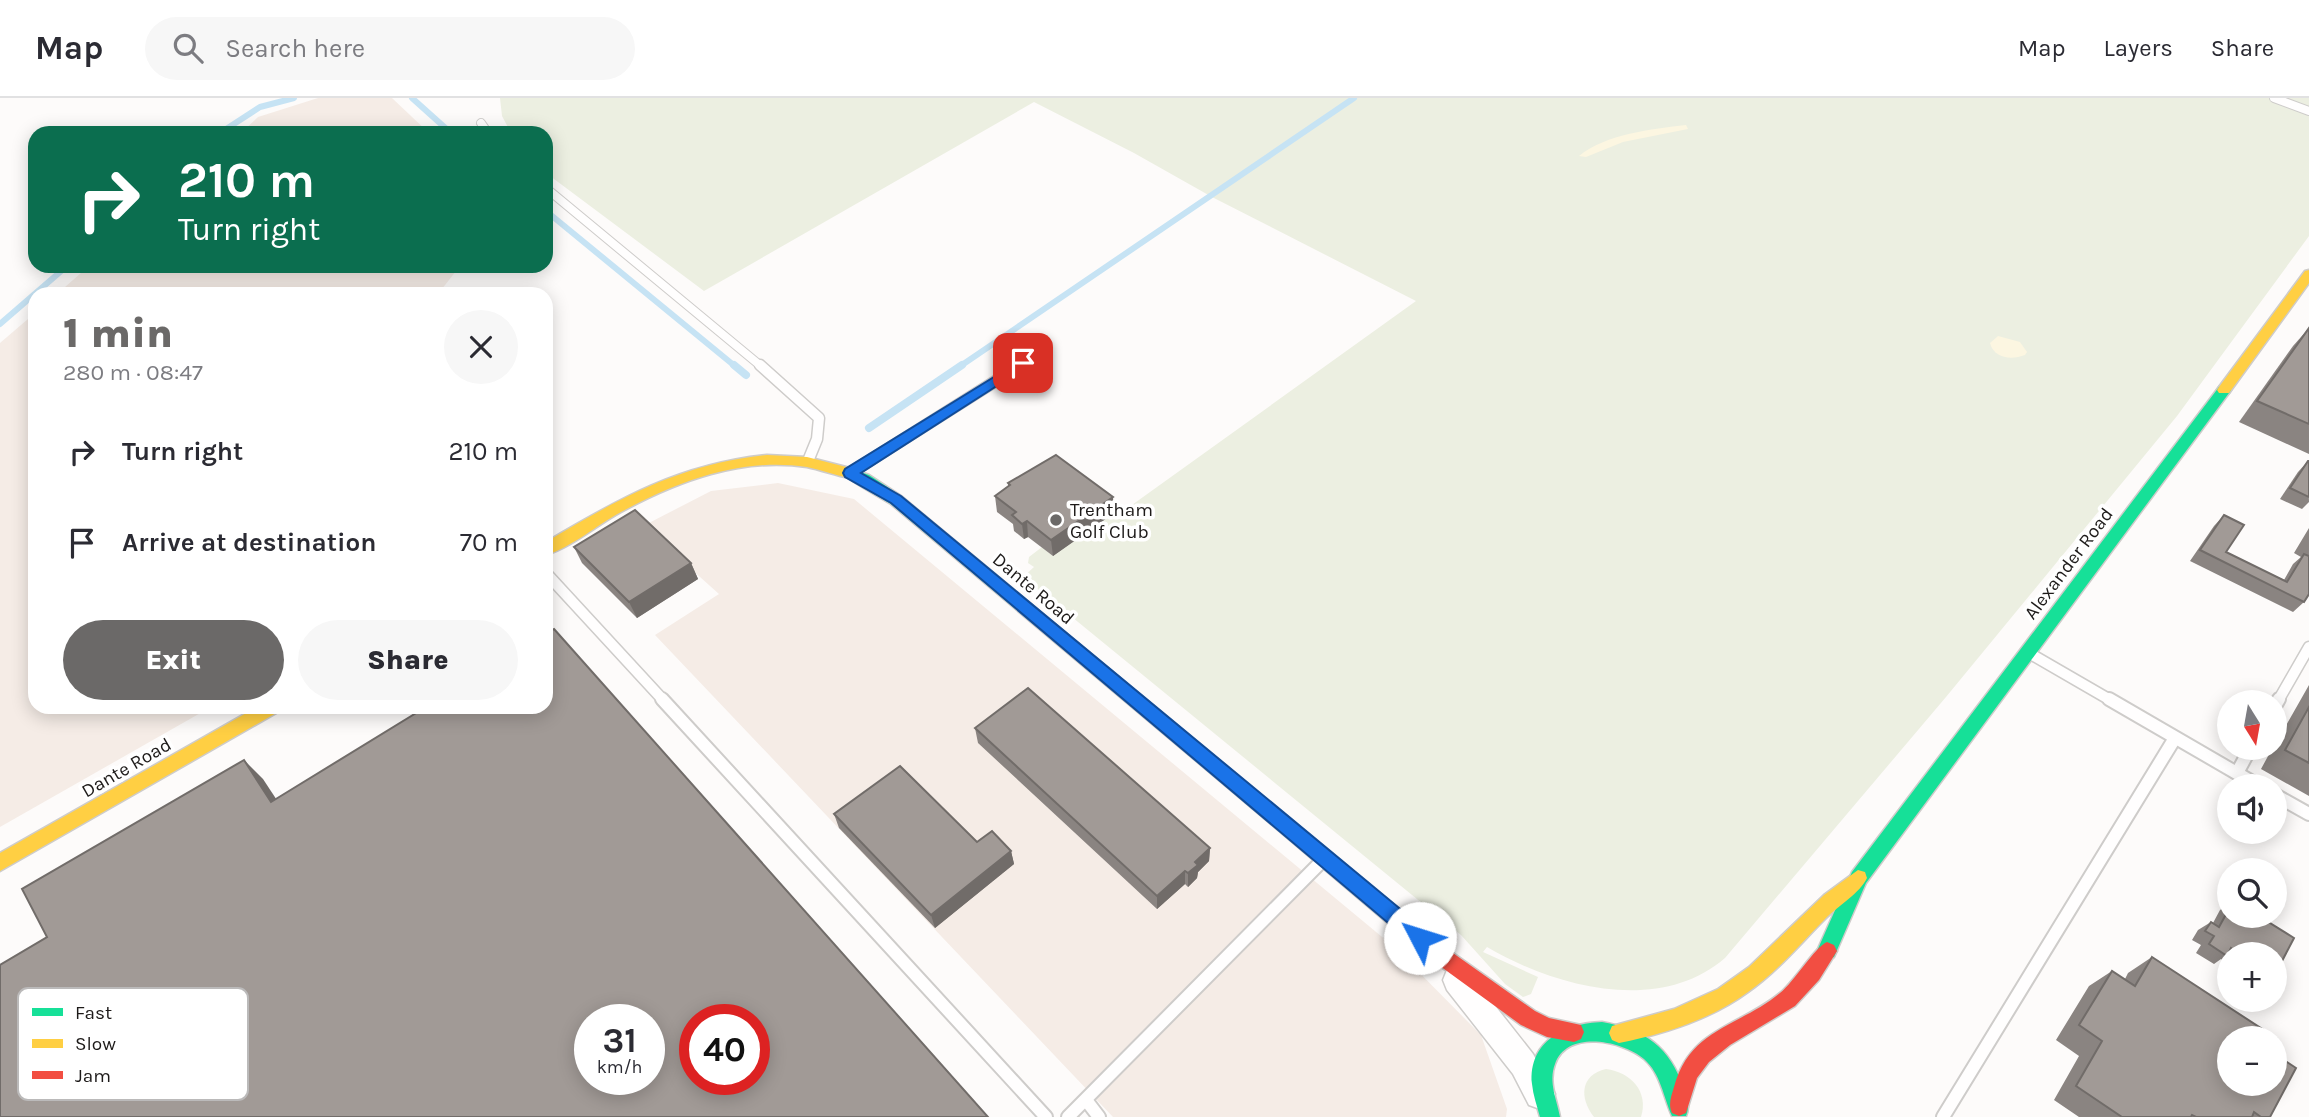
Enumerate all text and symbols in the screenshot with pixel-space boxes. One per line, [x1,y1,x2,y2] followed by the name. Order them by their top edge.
[145,17,635,80] search box
[35,29,103,67] text: Map
[169,29,207,67] icon: search
[225,33,365,64] text: Search here
[2018,34,2066,62] text: Map
[2104,34,2173,62] text: Layers
[2211,34,2274,62] text: Share
[178,152,315,209] text: 210 m
[63,154,154,245] icon: right
[178,211,320,248] text: Turn right
[63,308,173,358] text: 1 min
[444,310,518,384] button: close
[993,333,1053,393] pin
[1004,344,1042,382] icon: arrive
[63,359,203,386] text: 280 m · 08:47
[63,433,101,471] icon: right
[122,436,243,467] text: Turn right
[448,436,518,467] text: 210 m
[1070,499,1153,543] place label: Trentham Golf Club
[2020,504,2118,624] street label: Alexander Road
[1048,512,1064,528] marker: Trentham Golf Club
[63,524,101,562] icon: arrive
[122,527,376,558] text: Arrive at destination
[460,527,518,558] text: 70 m
[988,548,1079,629] street label: Dante Road
[63,620,284,700] button: Exit
[298,620,518,700] button: Share
[2217,690,2287,760] north arrow
[2217,690,2287,1096] map controls
[78,733,175,802] street label: Dante Road
[2217,774,2287,844] button: sound
[2217,858,2287,928] button: search
[1383,901,1457,975] position arrow
[2217,942,2287,1012] button: +
[18,988,248,1100] legend
[75,1002,112,1024] text: Fast
[679,1004,770,1095] speed limit sign: 40
[602,1020,637,1061] text: 31
[2217,1026,2287,1096] button: −
[75,1033,116,1055] text: Slow
[597,1056,642,1078] text: km/h
[75,1065,111,1087] text: Jam

